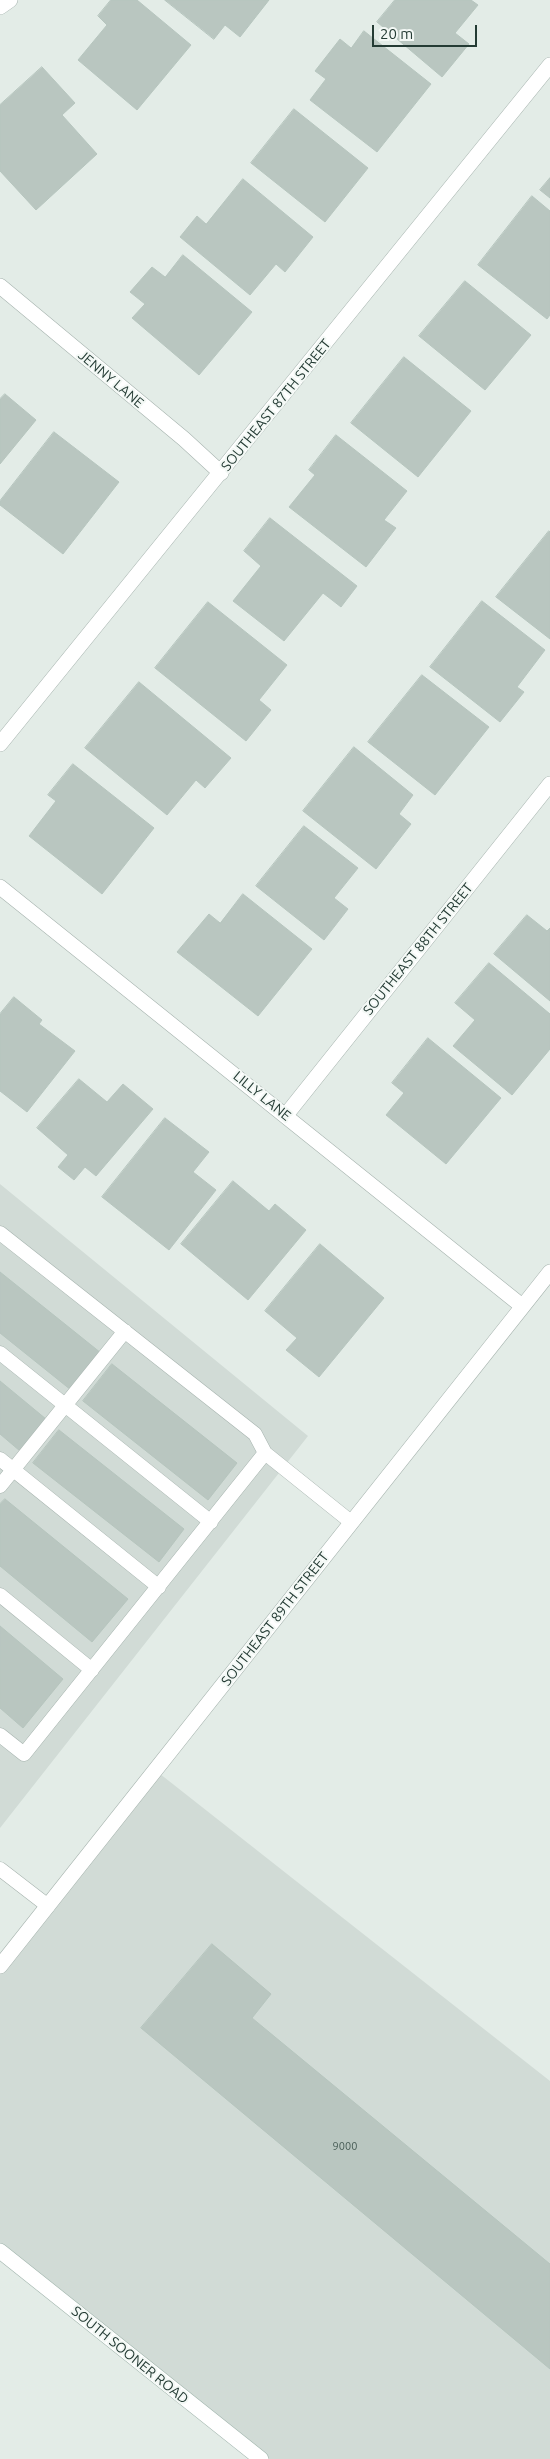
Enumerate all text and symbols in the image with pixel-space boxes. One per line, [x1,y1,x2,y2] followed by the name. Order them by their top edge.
[375,15,480,47] scale bar
[380,25,413,42] text: 20 m
[218,336,334,474] street label: SOUTHEAST 87TH STREET
[75,347,147,411] street label: JENNY LANE
[360,880,476,1018] street label: SOUTHEAST 88TH STREET
[230,1068,294,1124] street label: LILLY LANE
[218,1549,332,1689] street label: SOUTHEAST 89TH STREET
[333,2139,357,2153] house number: 9000
[68,2303,192,2407] street label: SOUTH SOONER ROAD

